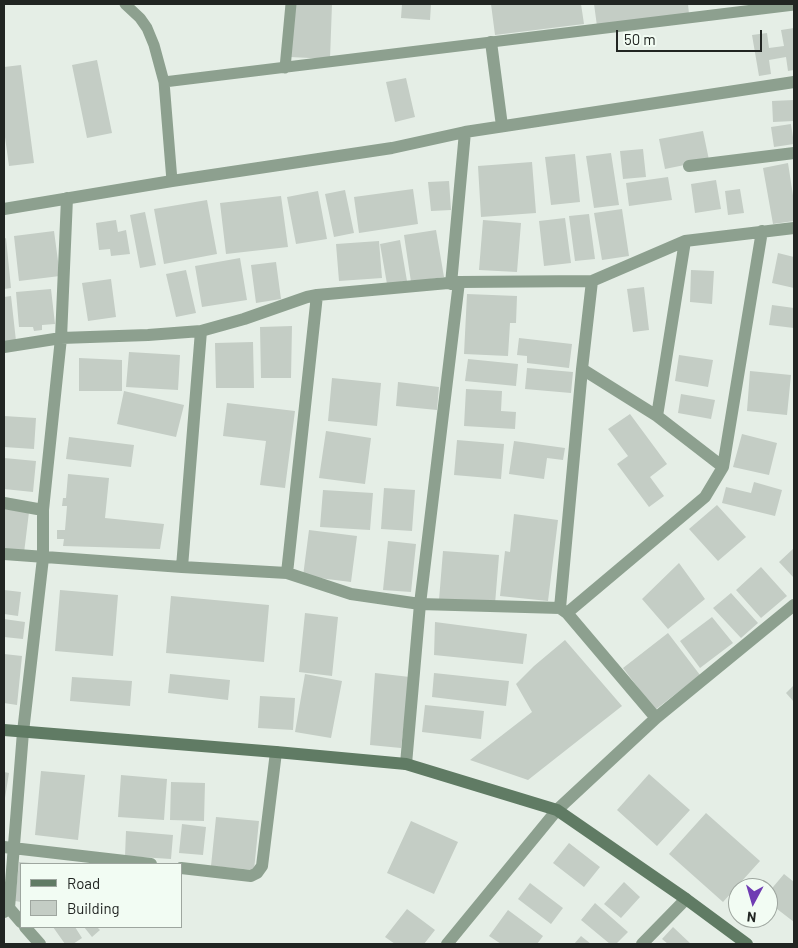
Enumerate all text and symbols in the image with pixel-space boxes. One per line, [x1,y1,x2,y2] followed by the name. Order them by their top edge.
[618,20,764,52] scale bar
[624,30,656,48] text: 50 m
[20,863,182,928] legend
[67,874,100,892] text: Road
[728,878,778,928] north arrow
[67,899,120,917] text: Building
[746,908,757,926] text: N

